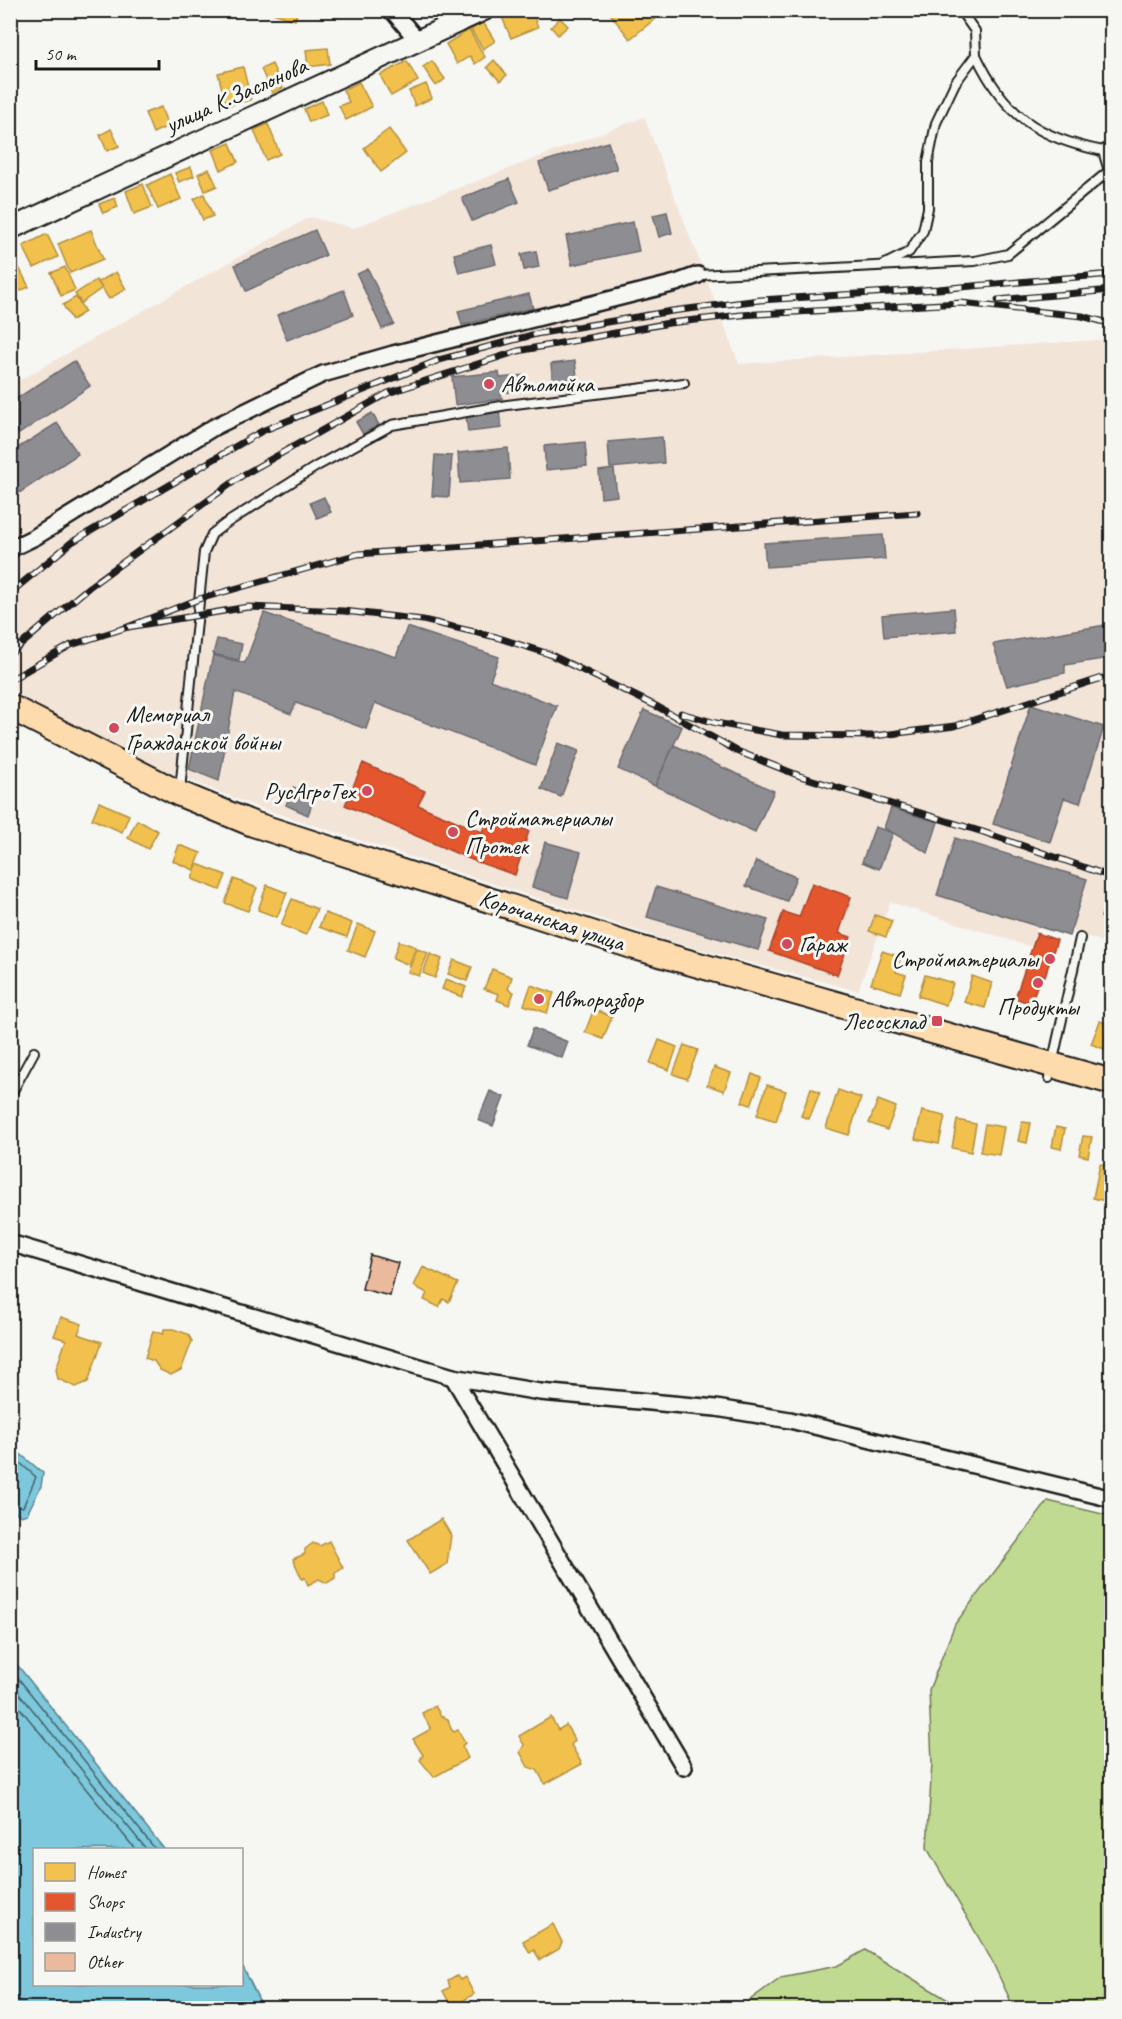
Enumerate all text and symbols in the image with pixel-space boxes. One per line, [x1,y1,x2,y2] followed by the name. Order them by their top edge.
[36,33,159,71] scale bar
[45,43,78,65] text: 50 m
[159,50,313,140] street label: улица К.Заслонова
[501,369,595,399] place label: Автомойка
[482,377,496,391] marker: Автомойка
[126,699,283,757] place label: Мемориал Гражданской войны
[107,721,121,735] marker: Мемориал Гражданской войны
[264,776,357,806] place label: РусАгроТех
[360,784,374,798] marker: РусАгроТех
[465,803,614,861] place label: Стройматериалы Протек
[446,825,460,839] marker: Стройматериалы Протек
[476,882,630,958] street label: Корочанская улица
[799,929,849,959] place label: Гараж
[780,937,794,951] marker: Гараж
[891,944,1040,974] place label: Стройматериалы
[1043,952,1057,966] marker: Стройматериалы
[1031,976,1045,990] marker: Продукты
[551,984,645,1015] place label: Авторазбор
[532,992,546,1006] marker: Авторазбор
[997,992,1081,1022] place label: Продукты
[843,1006,927,1036] place label: Лесосклад
[930,1014,944,1028] marker: Лесосклад
[33,1848,243,1986] legend
[87,1861,127,1883] text: Homes
[87,1891,126,1913] text: Shops
[87,1921,142,1943] text: Industry
[87,1951,124,1973] text: Other

